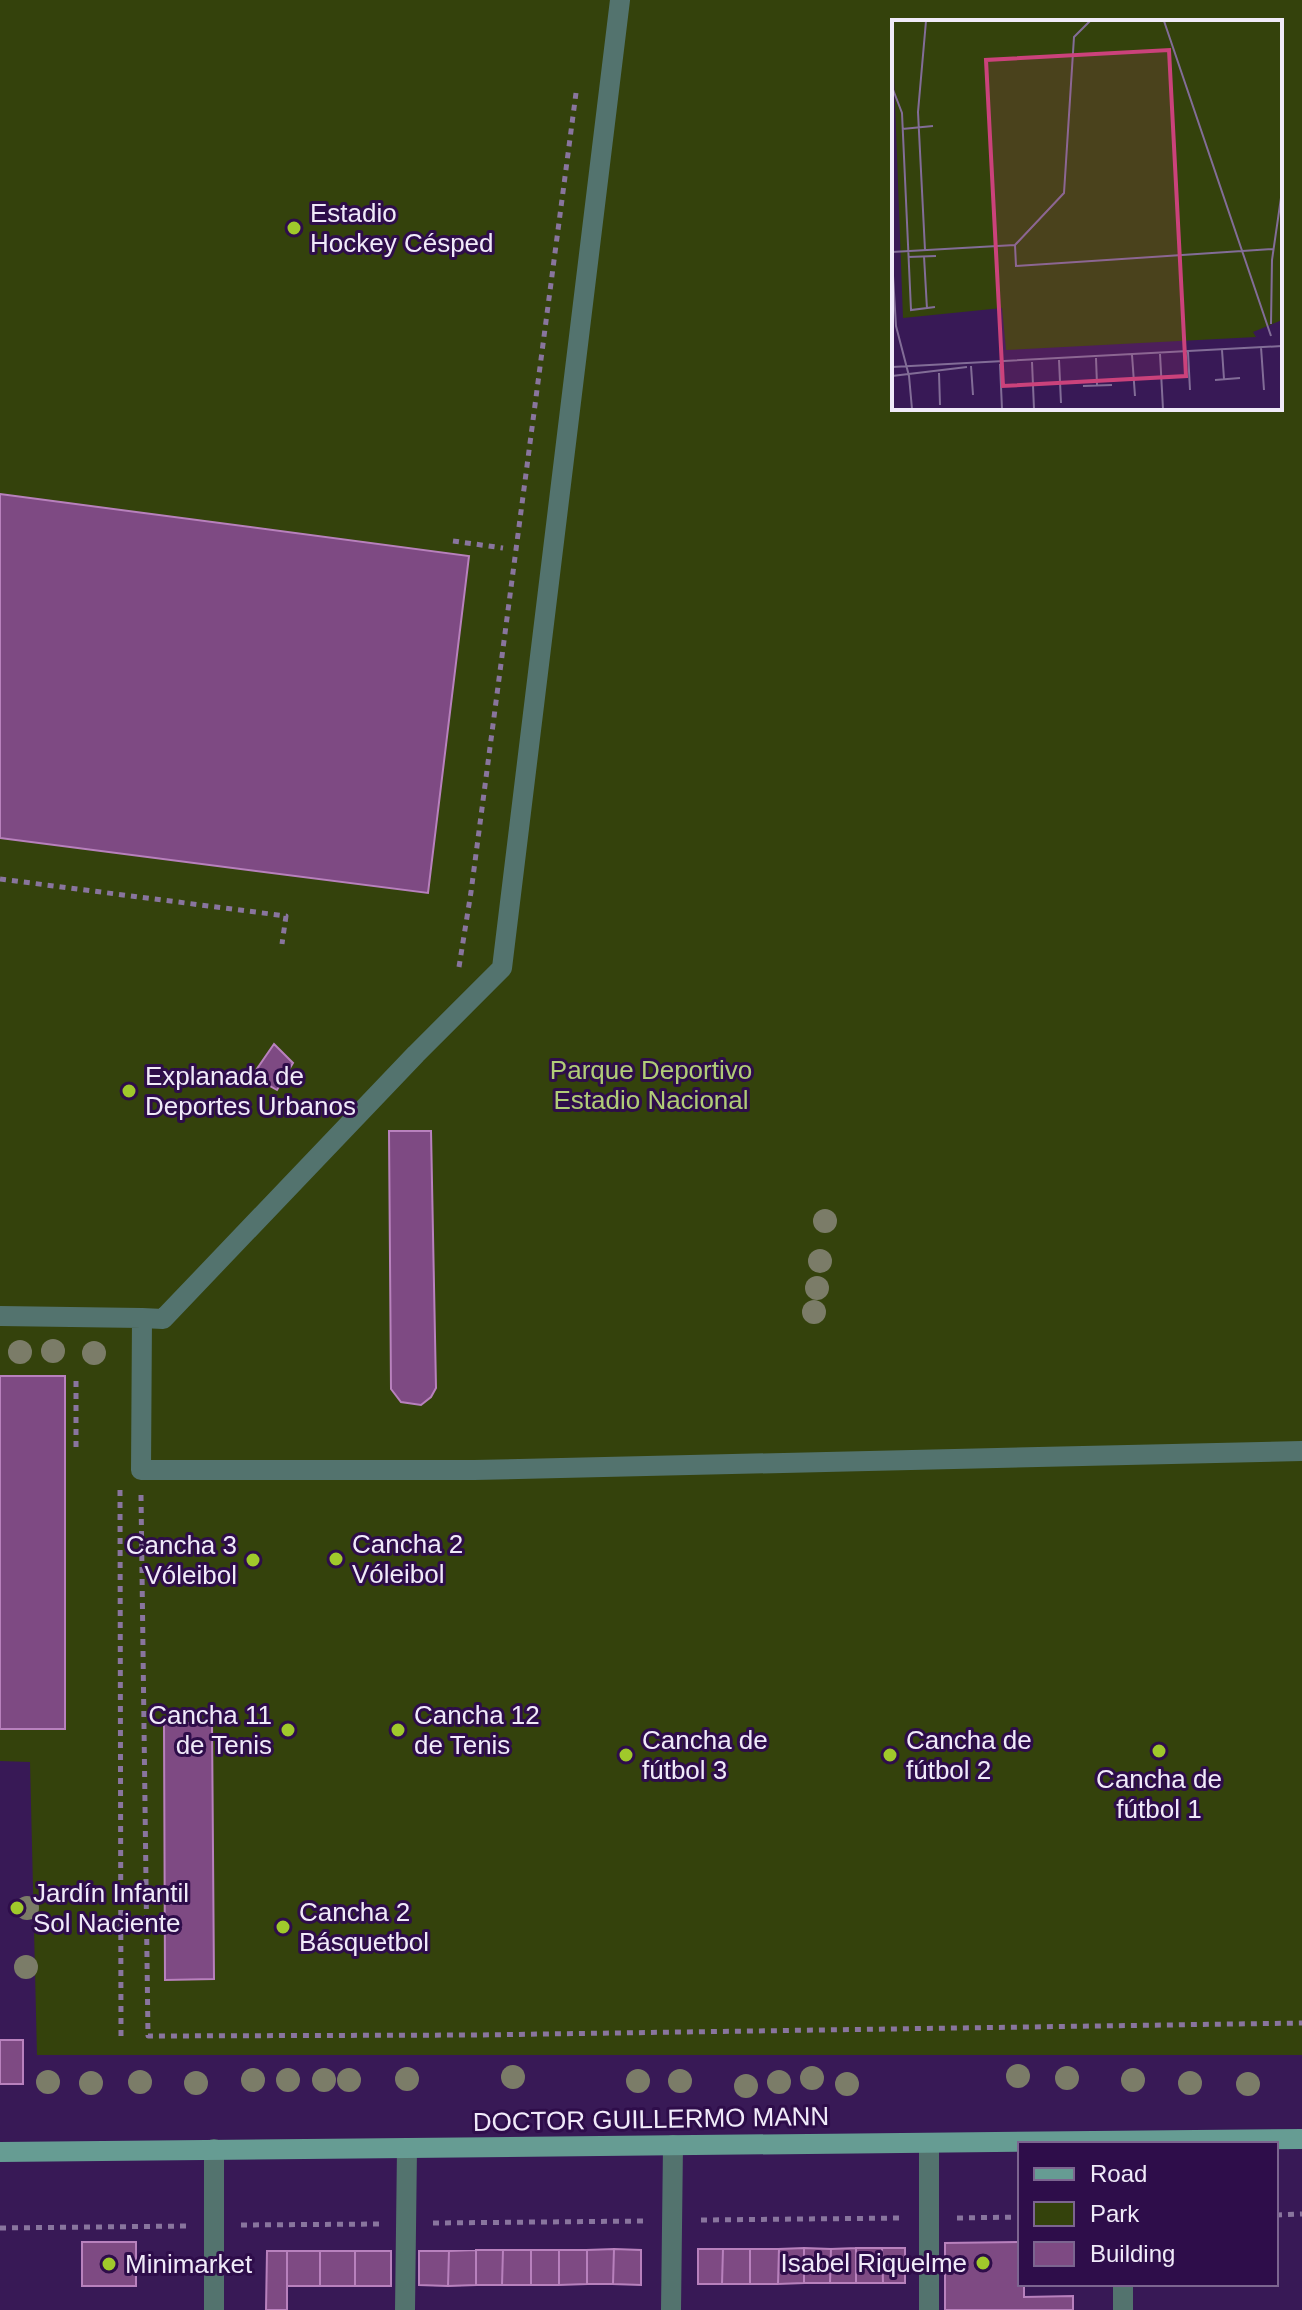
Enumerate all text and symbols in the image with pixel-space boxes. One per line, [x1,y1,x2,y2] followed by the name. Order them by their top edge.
[892,20,1282,410] inset map
[310,198,494,258] place label: Estadio Hockey Césped
[285,219,303,237] marker: Estadio Hockey Césped
[550,1055,752,1115] park label: Parque Deportivo Estadio Nacional
[145,1061,356,1121] place label: Explanada de Deportes Urbanos
[120,1082,138,1100] marker: Explanada de Deportes Urbanos
[352,1529,463,1589] place label: Cancha 2 Vóleibol
[126,1530,237,1590] place label: Cancha 3 Vóleibol
[327,1550,345,1568] marker: Cancha 2 Vóleibol
[244,1551,262,1569] marker: Cancha 3 Vóleibol
[148,1700,272,1760] place label: Cancha 11 de Tenis
[414,1700,540,1760] place label: Cancha 12 de Tenis
[279,1721,297,1739] marker: Cancha 11 de Tenis
[389,1721,407,1739] marker: Cancha 12 de Tenis
[642,1725,768,1785] place label: Cancha de fútbol 3
[906,1725,1032,1785] place label: Cancha de fútbol 2
[1150,1742,1168,1760] marker: Cancha de fútbol 1
[617,1746,635,1764] marker: Cancha de fútbol 3
[881,1746,899,1764] marker: Cancha de fútbol 2
[1096,1764,1222,1824] place label: Cancha de fútbol 1
[33,1878,189,1938] place label: Jardín Infantil Sol Naciente
[299,1897,429,1957] place label: Cancha 2 Básquetbol
[8,1899,26,1917] marker: Jardín Infantil Sol Naciente
[274,1918,292,1936] marker: Cancha 2 Básquetbol
[473,2101,829,2137] street label: DOCTOR GUILLERMO MANN
[1018,2142,1278,2286] legend
[1090,2160,1147,2187] text: Road
[1090,2200,1140,2227] text: Park
[1090,2240,1175,2267] text: Building
[781,2248,967,2278] place label: Isabel Riquelme
[125,2249,253,2279] place label: Minimarket
[974,2254,992,2272] marker: Isabel Riquelme
[100,2255,118,2273] marker: Minimarket

